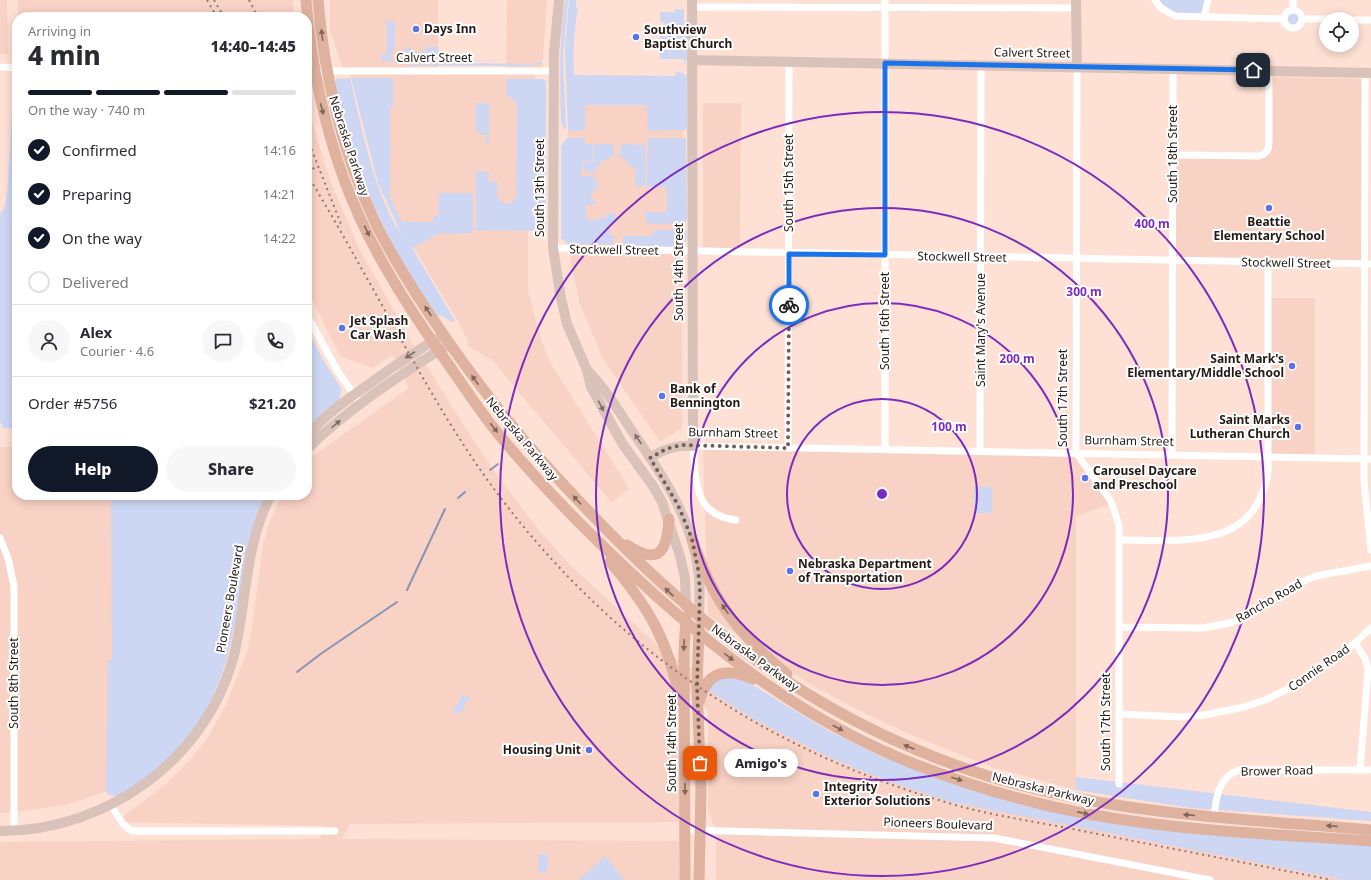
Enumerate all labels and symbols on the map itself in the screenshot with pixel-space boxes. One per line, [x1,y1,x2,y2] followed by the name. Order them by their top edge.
[424,20,476,37] place label: Days Inn
[644,21,732,52] place label: Southview Baptist Church
[411,24,421,34] marker: Days Inn
[319,29,325,41] one-way arrow
[631,32,641,42] marker: Southview Baptist Church
[994,43,1071,62] street label: Calvert Street
[396,49,473,66] street label: Calvert Street
[1236,53,1270,87] pin
[325,94,374,199] street label: Nebraska Parkway
[320,103,326,115] one-way arrow
[1164,104,1181,203] street label: South 18th Street
[780,133,797,232] street label: South 15th Street
[531,138,548,237] street label: South 13th Street
[1264,203,1274,213] marker: Beattie Elementary School
[1213,213,1325,244] place label: Beattie Elementary School
[1134,215,1170,232] text: 400 m
[670,222,687,321] street label: South 14th Street
[363,225,370,236] one-way arrow
[569,240,659,259] street label: Stockwell Street
[917,247,1007,266] street label: Stockwell Street
[1241,253,1331,272] street label: Stockwell Street
[876,271,893,370] street label: South 16th Street
[972,273,989,387] street label: Saint Mary's Avenue
[1066,283,1102,300] text: 300 m
[769,285,809,325] courier
[424,306,432,316] one-way arrow
[349,312,408,343] place label: Jet Splash Car Wash
[337,323,347,333] marker: Jet Splash Car Wash
[1054,348,1071,447] street label: South 17th Street
[999,350,1035,367] text: 200 m
[1127,350,1284,381] place label: Saint Mark's Elementary/Middle School
[405,351,415,359] one-way arrow
[1287,361,1297,371] marker: Saint Mark's Elementary/Middle School
[471,375,479,385] one-way arrow
[670,380,740,411] place label: Bank of Bennington
[657,391,667,401] marker: Bank of Bennington
[482,393,563,485] street label: Nebraska Parkway
[598,400,604,412] one-way arrow
[1190,411,1290,442] place label: Saint Marks Lutheran Church
[931,418,967,435] text: 100 m
[331,419,342,428] one-way arrow
[489,422,498,433] one-way arrow
[1293,422,1303,432] marker: Saint Marks Lutheran Church
[688,423,779,442] street label: Burnham Street
[1084,431,1175,450] street label: Burnham Street
[634,434,642,445] one-way arrow
[1093,462,1197,493] place label: Carousel Daycare and Preschool
[1080,473,1090,483] marker: Carousel Daycare and Preschool
[875,487,889,501] centre of rings
[573,495,582,505] one-way arrow
[212,544,247,654] street label: Pioneers Boulevard
[798,555,932,586] place label: Nebraska Department of Transportation
[785,566,795,576] marker: Nebraska Department of Transportation
[1232,575,1305,626] street label: Rancho Road
[665,588,674,597] one-way arrow
[721,604,729,614] one-way arrow
[708,620,803,696] street label: Nebraska Parkway
[5,637,22,729] street label: South 8th Street
[681,639,688,651] one-way arrow
[1285,640,1353,695] street label: Connie Road
[724,653,735,661] one-way arrow
[1097,672,1114,771] street label: South 17th Street
[663,693,680,792] street label: South 14th Street
[832,725,844,731] one-way arrow
[503,741,581,758] place label: Housing Unit
[902,743,914,749] one-way arrow
[584,745,594,755] marker: Housing Unit
[683,746,717,780] pin
[724,749,798,777] callout: Amigo's
[1241,761,1313,780] street label: Brower Road
[990,768,1097,810] street label: Nebraska Parkway
[952,777,964,783] one-way arrow
[824,778,931,809] place label: Integrity Exterior Solutions
[682,783,688,796] one-way arrow
[811,789,821,799] marker: Integrity Exterior Solutions
[1077,810,1089,816] one-way arrow
[1183,811,1195,818] one-way arrow
[883,813,993,834] street label: Pioneers Boulevard
[1326,823,1338,830] one-way arrow

